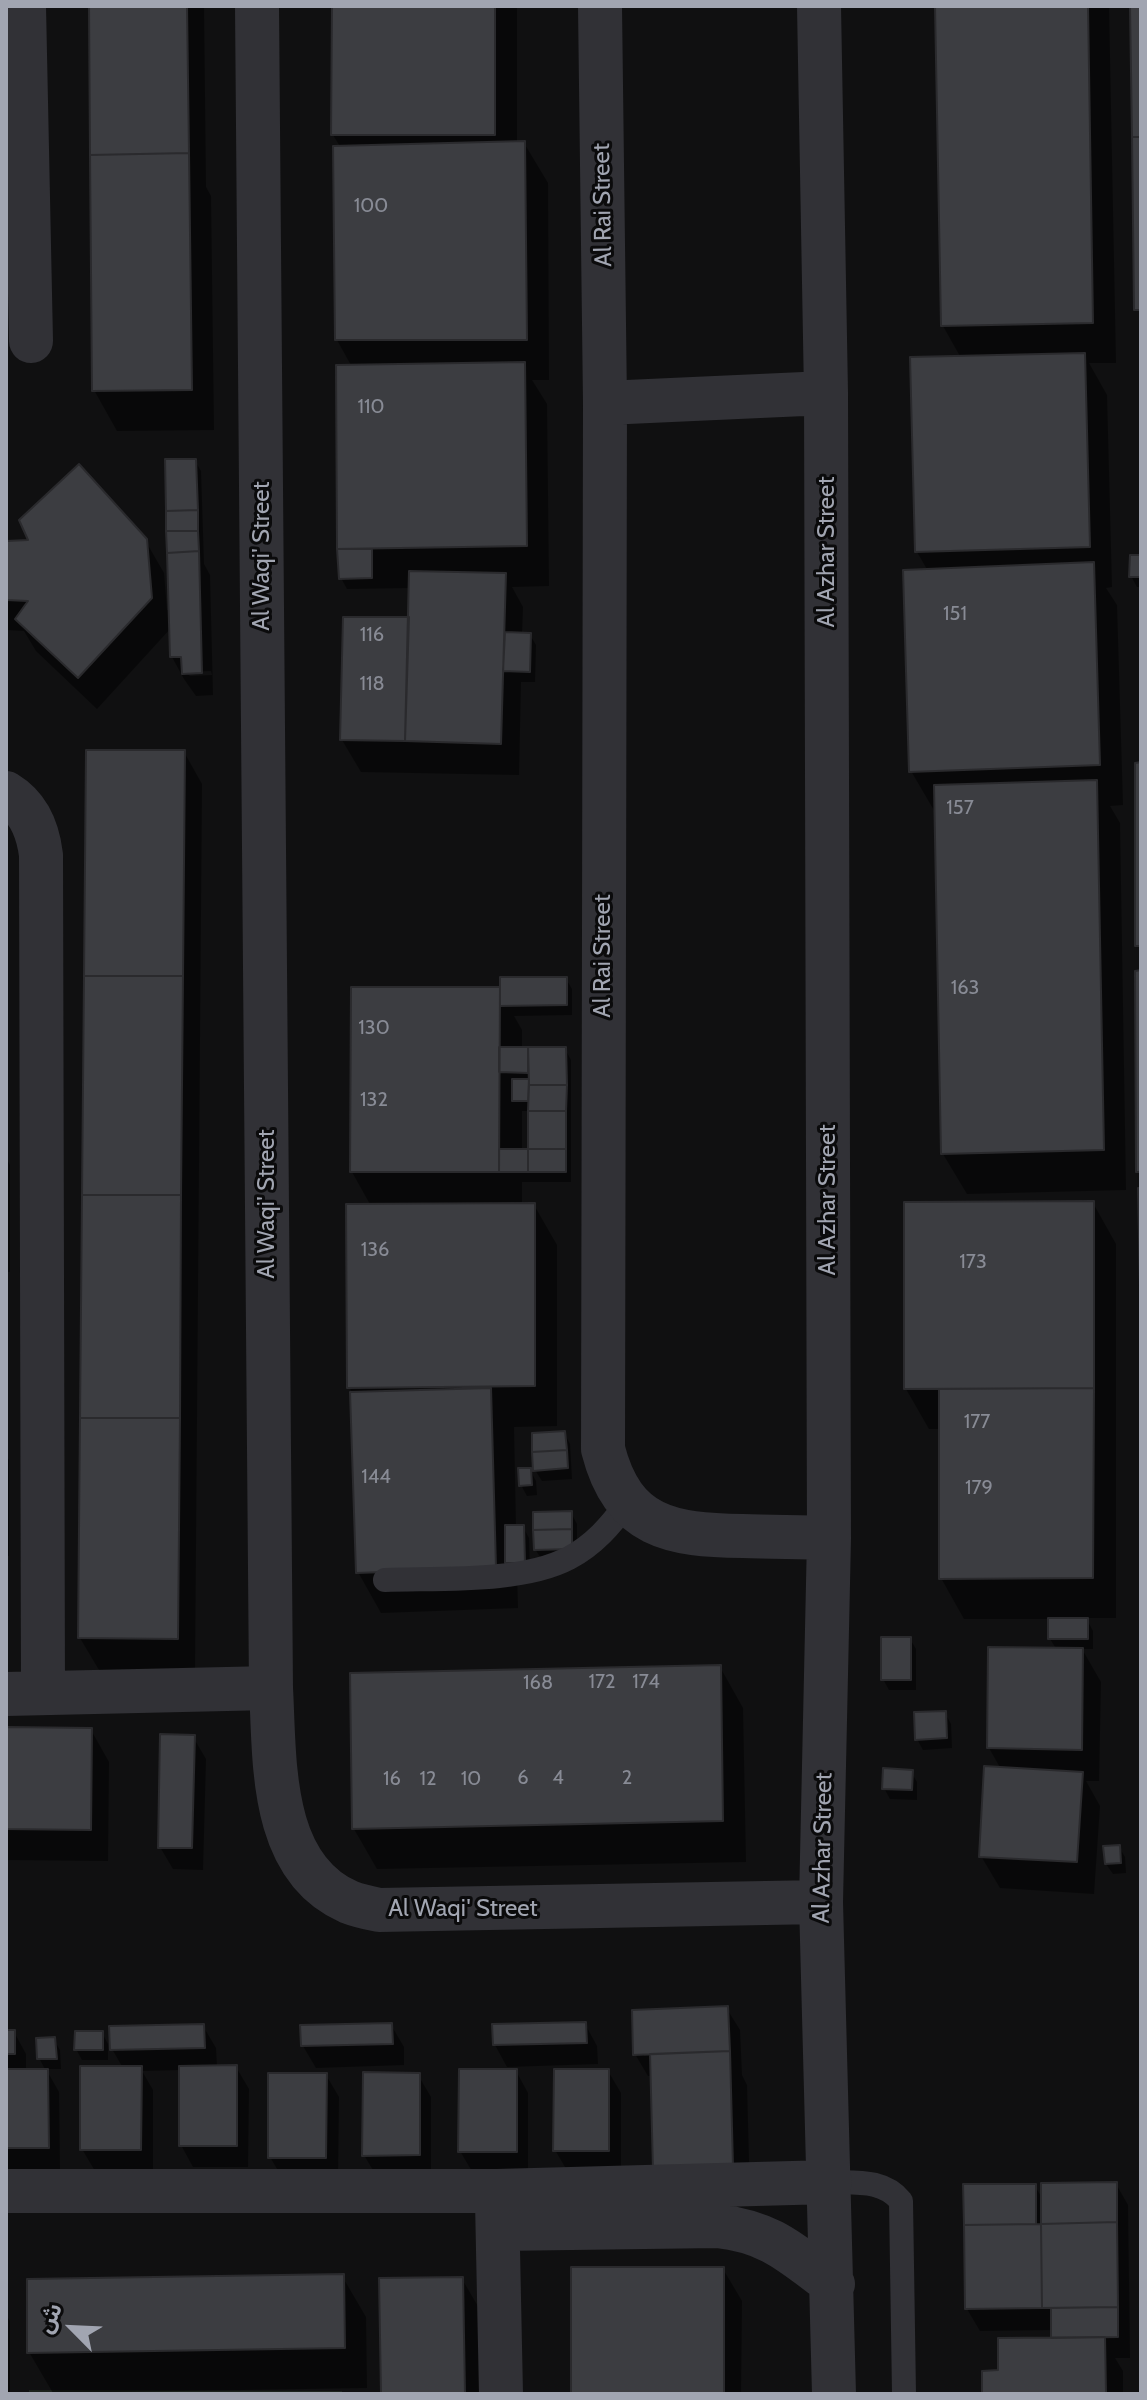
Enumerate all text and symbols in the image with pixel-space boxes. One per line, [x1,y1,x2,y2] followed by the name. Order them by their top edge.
[588,143,618,267] street label: Al Rai Street
[354,194,388,218] house number: 100
[358,395,384,419] house number: 110
[813,477,841,627] street label: Al Azhar Street
[248,481,276,631] street label: Al Waqi' Street
[943,602,967,626] house number: 151
[360,623,384,647] house number: 116
[359,672,385,696] house number: 118
[946,796,974,820] house number: 157
[589,894,617,1018] street label: Al Rai Street
[951,976,979,1000] house number: 163
[358,1016,390,1040] house number: 130
[360,1088,388,1112] house number: 132
[814,1125,842,1275] street label: Al Azhar Street
[253,1129,281,1279] street label: Al Waqi' Street
[361,1238,389,1262] house number: 136
[959,1250,987,1274] house number: 173
[964,1410,990,1434] house number: 177
[361,1465,391,1489] house number: 144
[965,1476,993,1500] house number: 179
[588,1670,616,1694] house number: 172
[632,1670,660,1694] house number: 174
[523,1671,553,1695] house number: 168
[517,1766,529,1790] house number: 6
[552,1766,564,1790] house number: 4
[622,1766,632,1790] house number: 2
[383,1767,401,1791] house number: 16
[420,1767,436,1791] house number: 12
[461,1767,481,1791] house number: 10
[807,1772,839,1924] street label: Al Azhar Street
[388,1895,538,1923] street label: Al Waqi' Street
[32,2288,112,2368] north arrow
[31,2299,68,2337] text: ش

